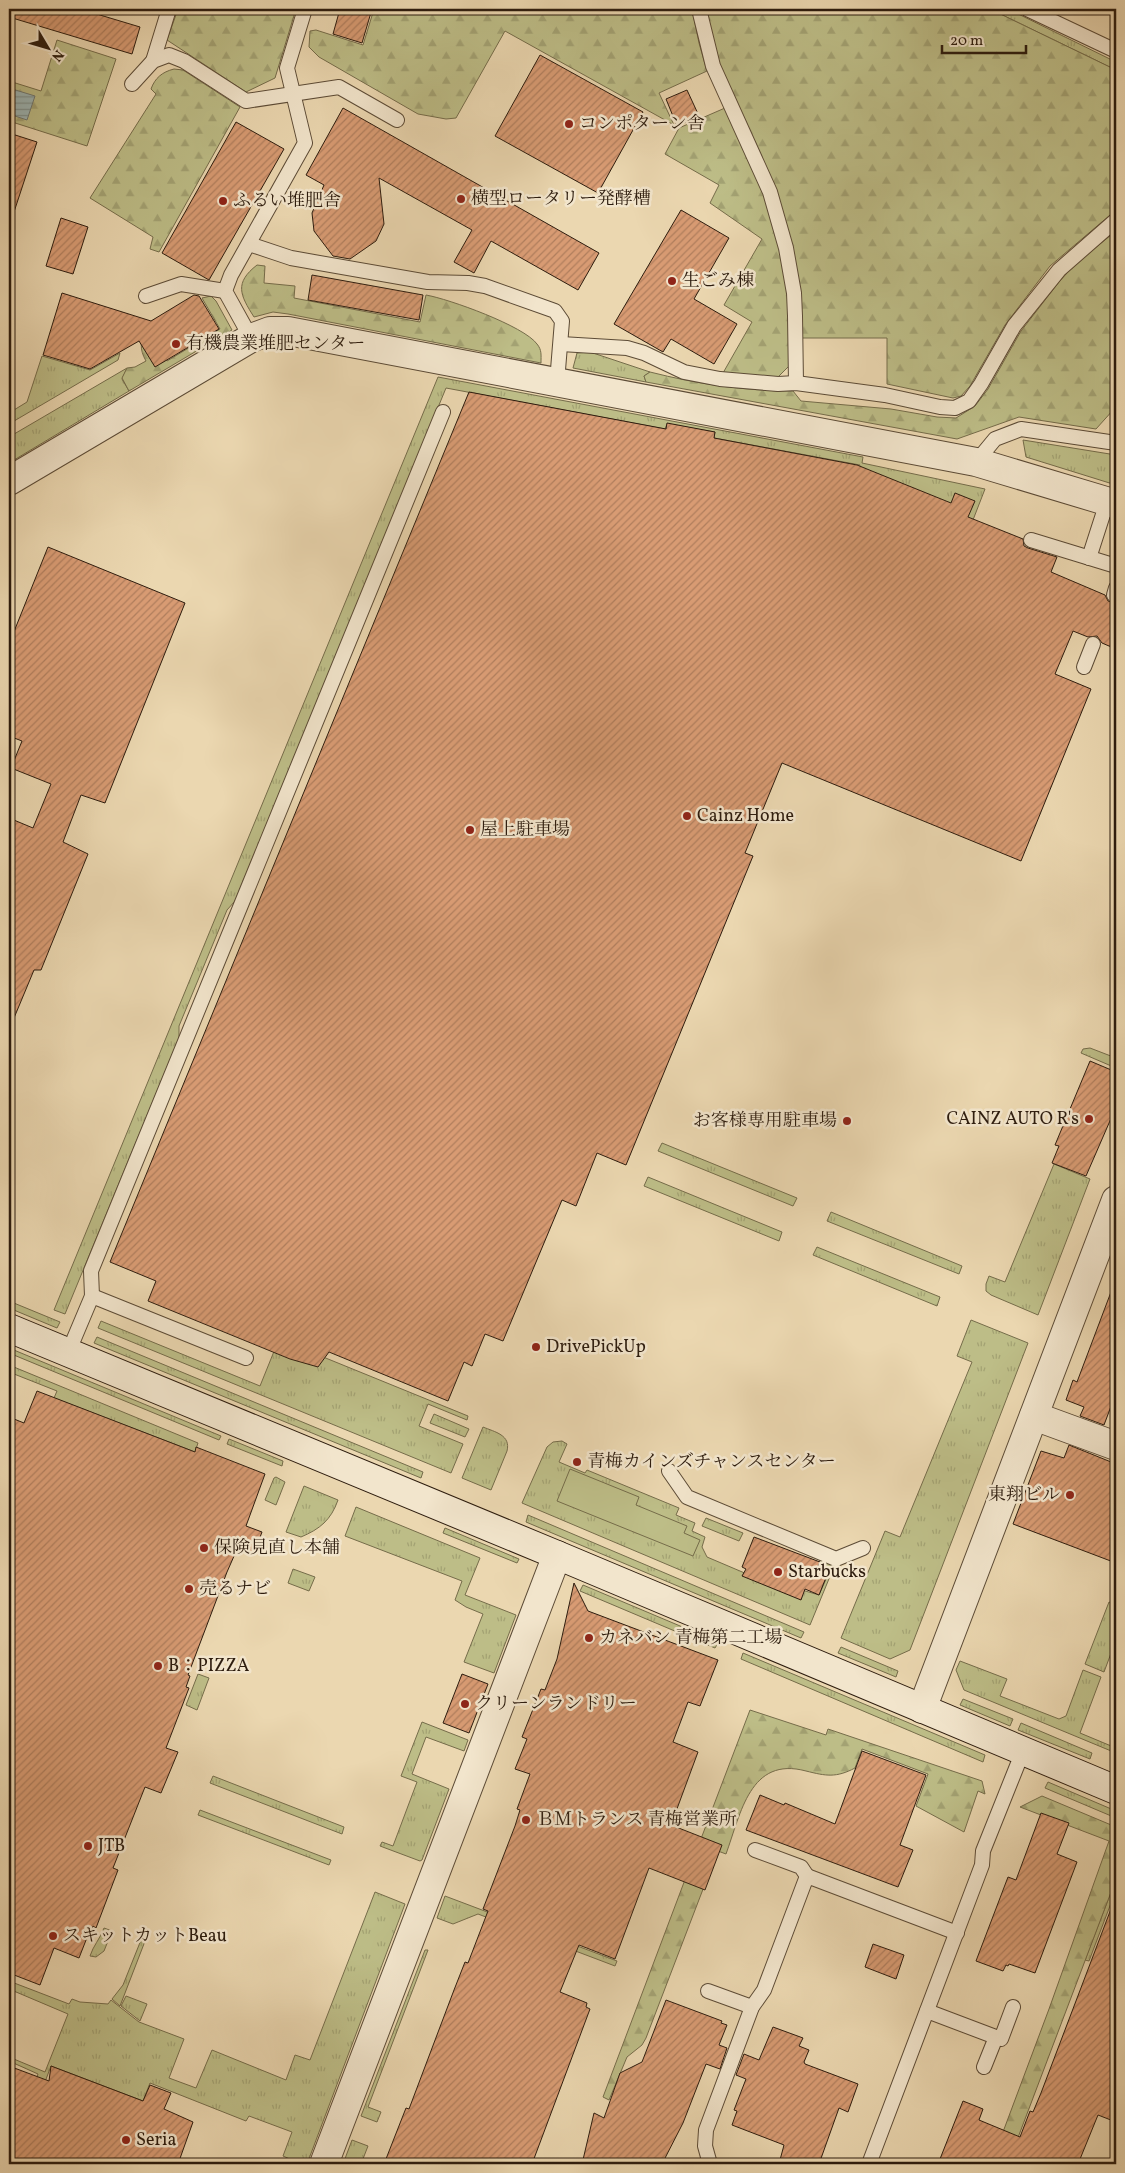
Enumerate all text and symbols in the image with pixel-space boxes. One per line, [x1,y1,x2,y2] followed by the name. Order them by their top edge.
[22,22,72,72] north arrow
[942,22,1026,54] scale bar
[950,31,983,52] text: 20 m
[46,45,68,65] text: N
[579,112,705,137] place label: コンポターン舎
[563,118,575,130] marker: コンポターン舎
[471,187,651,212] place label: 横型ロータリー発酵槽
[233,189,341,214] place label: ふるい堆肥舎
[455,193,467,205] marker: 横型ロータリー発酵槽
[217,195,229,207] marker: ふるい堆肥舎
[682,269,754,294] place label: 生ごみ棟
[666,275,678,287] marker: 生ごみ棟
[186,332,365,357] place label: 有機農業堆肥センター
[170,338,182,350] marker: 有機農業堆肥センター
[697,804,794,829] place label: Cainz Home
[681,810,693,822] marker: Cainz Home
[480,818,570,843] place label: 屋上駐車場
[464,824,476,836] marker: 屋上駐車場
[947,1107,1079,1132] place label: CAINZ AUTO R's
[693,1109,837,1134] place label: お客様専用駐車場
[1083,1113,1095,1125] marker: CAINZ AUTO R's
[841,1115,853,1127] marker: お客様専用駐車場
[546,1335,646,1360] place label: DrivePickUp
[530,1341,542,1353] marker: DrivePickUp
[587,1450,836,1475] place label: 青梅カインズチャンスセンター
[571,1456,583,1468] marker: 青梅カインズチャンスセンター
[988,1483,1060,1508] place label: 東翔ビル
[1064,1489,1076,1501] marker: 東翔ビル
[214,1536,340,1561] place label: 保険見直し本舗
[198,1542,210,1554] marker: 保険見直し本舗
[788,1560,866,1585] place label: Starbucks
[772,1566,784,1578] marker: Starbucks
[199,1577,271,1602] place label: 売るナビ
[183,1583,195,1595] marker: 売るナビ
[599,1626,782,1651] place label: カネバン 青梅第二工場
[583,1632,595,1644] marker: カネバン 青梅第二工場
[168,1654,250,1679] place label: B：PIZZA
[152,1660,164,1672] marker: B：PIZZA
[475,1692,637,1717] place label: クリーンランドリー
[459,1698,471,1710] marker: クリーンランドリー
[536,1808,737,1833] place label: ＢＭトランス 青梅営業所
[520,1814,532,1826] marker: ＢＭトランス 青梅営業所
[98,1834,125,1859] place label: JTB
[82,1840,94,1852] marker: JTB
[63,1924,227,1949] place label: スキットカットBeau
[47,1930,59,1942] marker: スキットカットBeau
[136,2128,176,2153] place label: Seria
[120,2134,132,2146] marker: Seria

